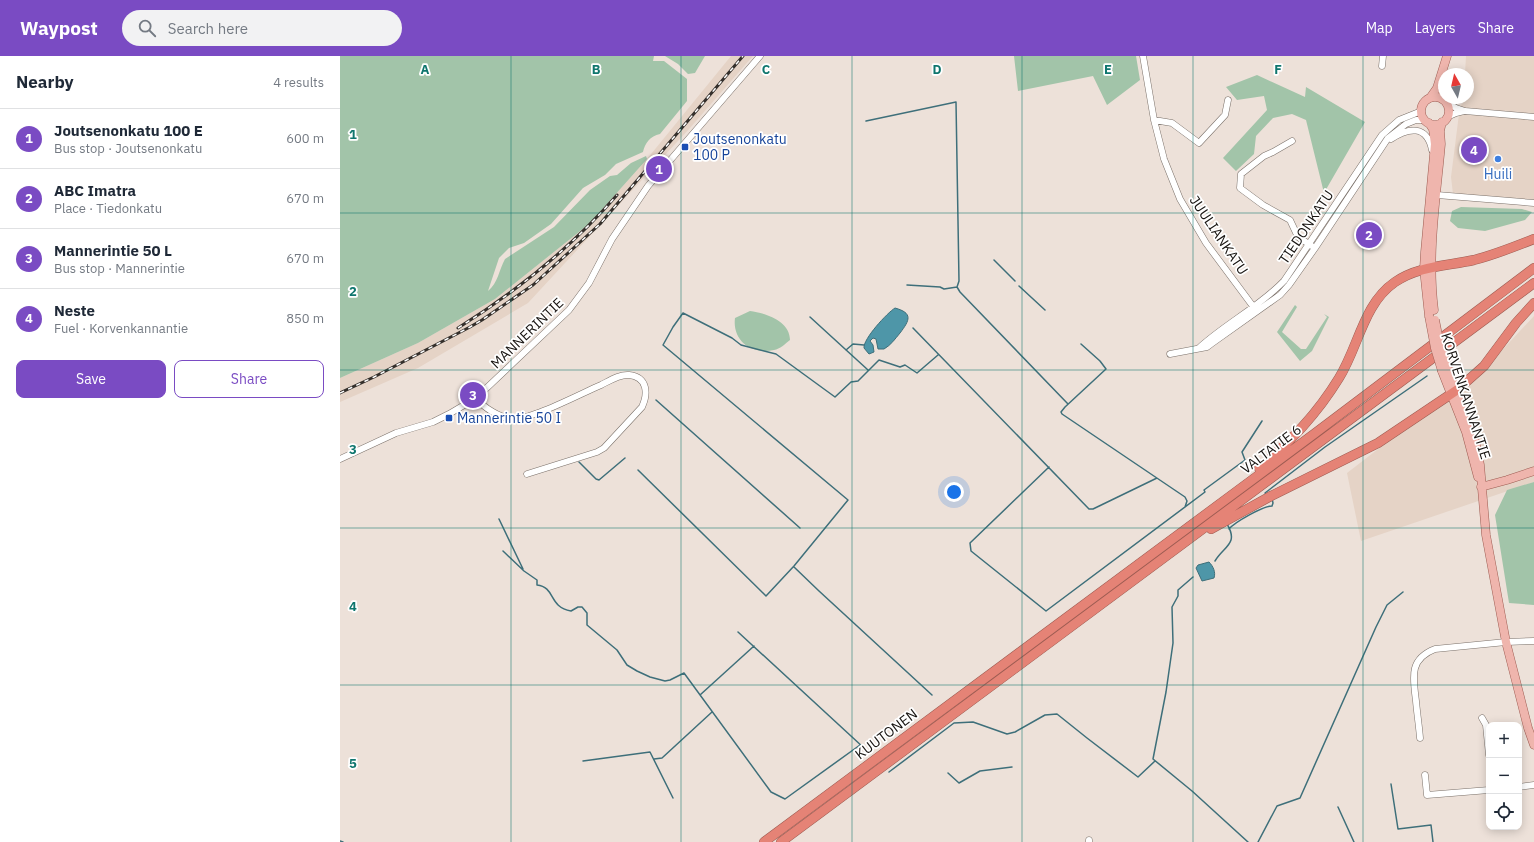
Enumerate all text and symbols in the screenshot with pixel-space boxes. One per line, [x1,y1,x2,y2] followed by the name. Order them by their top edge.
[122,10,402,46] search box
[20,16,98,40] text: Waypost
[136,17,158,39] icon: search
[168,19,248,38] text: Search here
[1366,19,1393,37] text: Map
[1415,19,1456,37] text: Layers
[1478,19,1514,37] text: Share
[421,61,430,78] text: A
[592,61,601,78] text: B
[762,61,771,78] text: C
[932,61,942,78] text: D
[1104,61,1112,78] text: E
[1274,61,1282,78] text: F
[1438,68,1474,104] north arrow
[16,71,74,93] text: Nearby
[273,74,324,91] text: 4 results
[54,121,203,140] text: Joutsenonkatu 100 E
[349,126,357,143] text: 1
[25,130,33,147] text: 1
[286,130,324,147] text: 600 m
[693,130,787,164] place label: Joutsenonkatu 100 P
[1461,135,1487,165] pin: 4
[54,140,202,157] text: Bus stop · Joutsenonkatu
[680,142,690,152] marker: Joutsenonkatu 100 P
[646,154,672,184] pin: 1
[1493,154,1503,164] marker: Huili
[1484,165,1512,183] place label: Huili
[54,181,136,200] text: ABC Imatra
[1275,187,1337,267] street label: TIEDONKATU
[25,190,33,207] text: 2
[286,190,324,207] text: 670 m
[1186,192,1252,278] street label: JUULIANKATU
[54,200,162,217] text: Place · Tiedonkatu
[1356,220,1382,250] pin: 2
[54,241,172,260] text: Mannerintie 50 L
[25,250,33,267] text: 3
[286,250,324,267] text: 670 m
[54,260,185,277] text: Bus stop · Mannerintie
[349,283,357,300] text: 2
[487,294,567,372] street label: MANNERINTIE
[54,301,95,320] text: Neste
[25,310,33,327] text: 4
[286,310,324,327] text: 850 m
[54,320,188,337] text: Fuel · Korvenkannantie
[1437,331,1495,461] street label: KORVENKANNANTIE
[16,360,166,398] button: Save
[174,360,324,398] button: Share
[460,380,486,410] pin: 3
[457,409,561,427] place label: Mannerintie 50 I
[444,413,454,423] marker: Mannerintie 50 I
[1237,420,1305,478] street label: VALTATIE 6
[349,441,357,458] text: 3
[944,482,964,502] your location
[349,598,357,615] text: 4
[851,705,921,763] street label: KUUTONEN
[1486,722,1522,830] map controls
[1486,722,1522,758] button: +
[349,755,357,772] text: 5
[1486,758,1522,794] button: −
[1486,794,1522,830] button: locate

